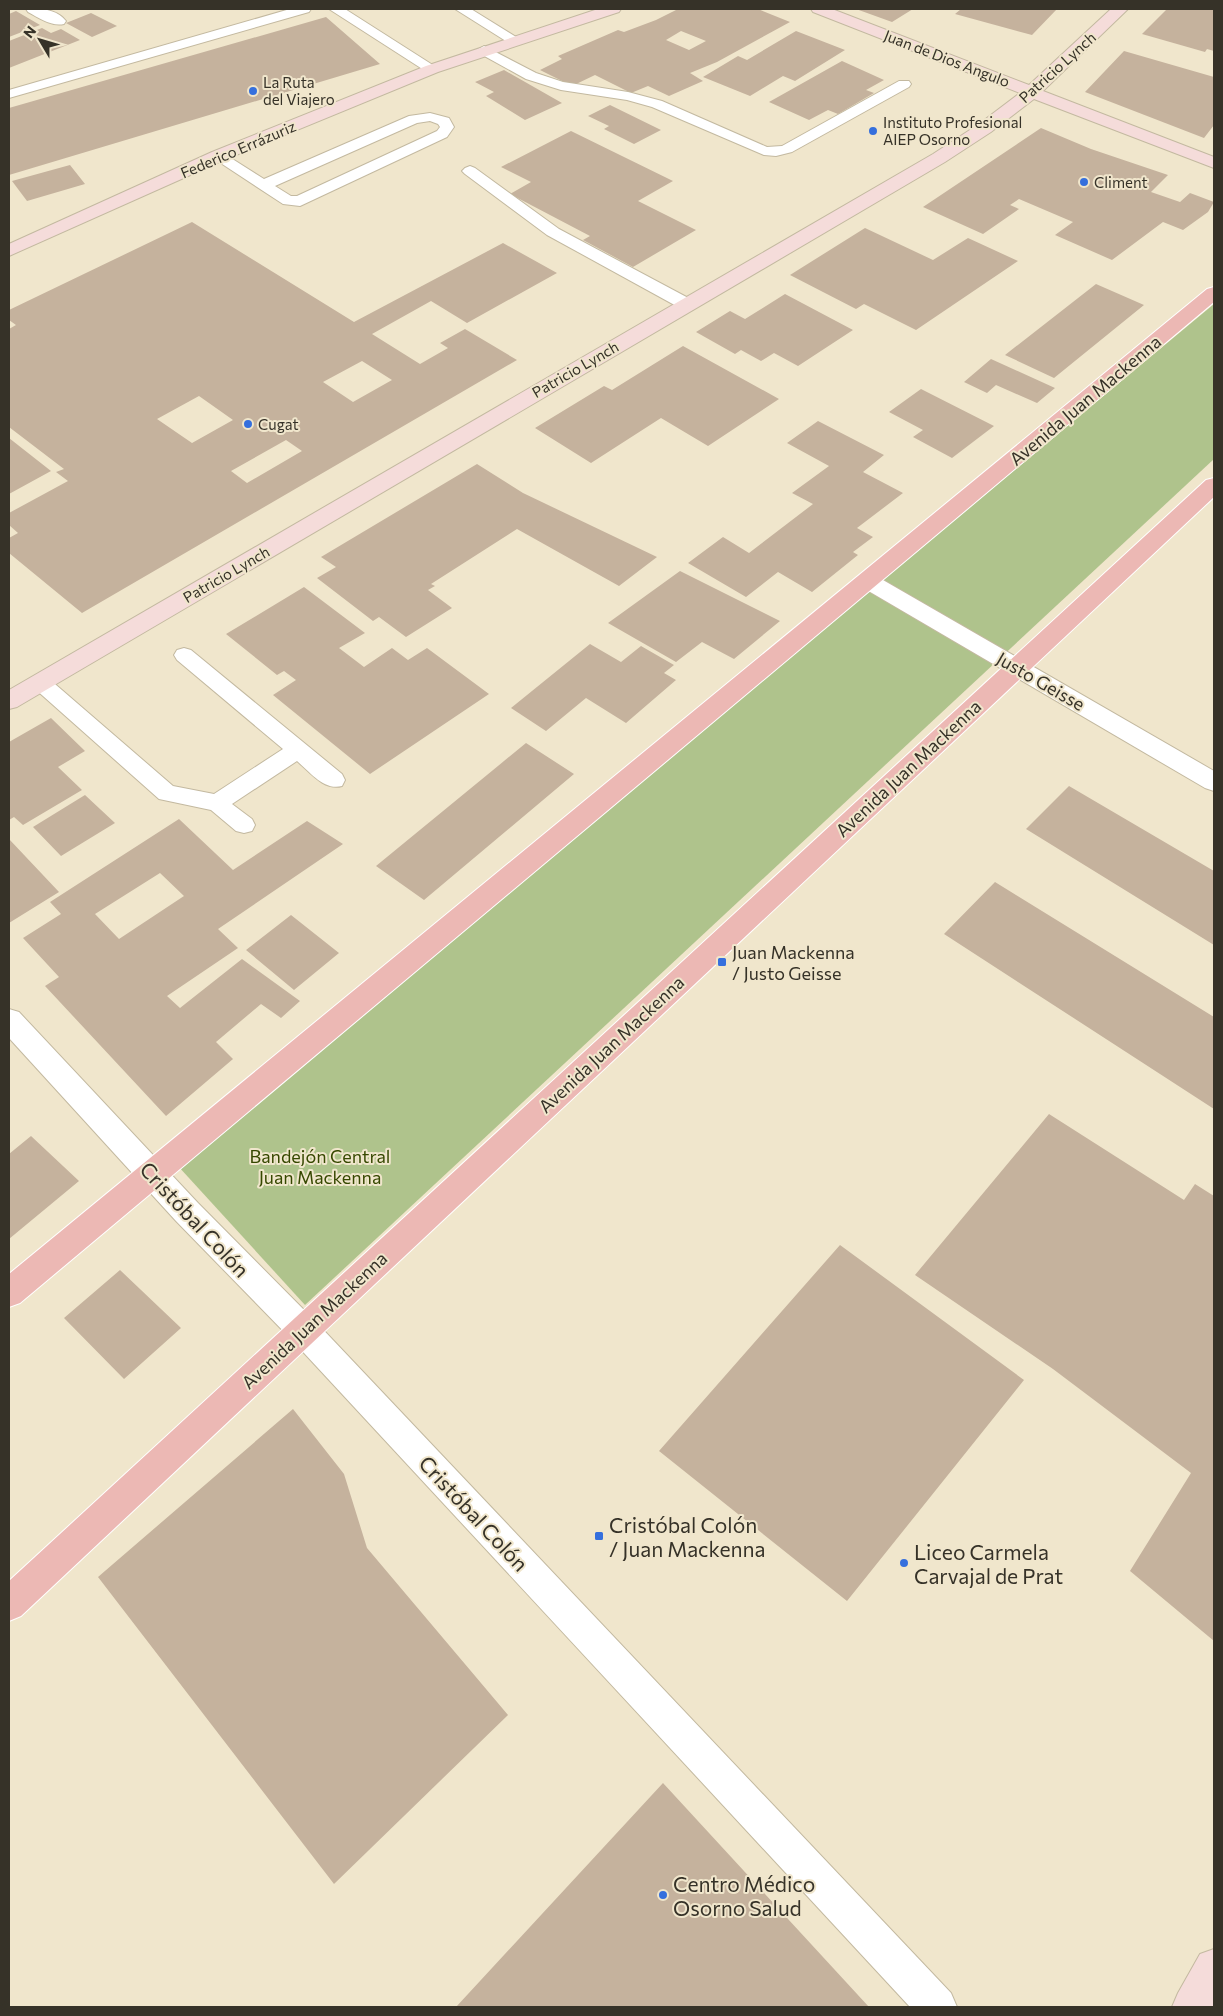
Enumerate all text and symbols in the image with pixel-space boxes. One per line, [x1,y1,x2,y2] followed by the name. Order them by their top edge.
[15,15,65,65] north arrow
[19,22,39,41] text: N
[882,26,1012,90] street label: Juan de Dios Angulo
[1015,28,1099,106] street label: Patricio Lynch
[263,73,335,108] place label: La Ruta del Viajero
[247,85,259,97] marker: La Ruta del Viajero
[883,113,1022,148] place label: Instituto Profesional AIEP Osorno
[178,117,298,181] street label: Federico Errázuriz
[867,125,879,137] marker: Instituto Profesional AIEP Osorno
[1094,173,1148,191] place label: Climent
[1078,176,1090,188] marker: Climent
[1005,330,1165,470] street label: Avenida Juan Mackenna
[529,337,621,401] street label: Patricio Lynch
[258,415,299,433] place label: Cugat
[242,418,254,430] marker: Cugat
[180,542,272,606] street label: Patricio Lynch
[993,647,1089,715] street label: Justo Geisse
[831,695,985,841] street label: Avenida Juan Mackenna
[732,941,855,984] place label: Juan Mackenna / Justo Geisse
[716,956,728,968] marker: Juan Mackenna / Justo Geisse
[534,971,688,1117] street label: Avenida Juan Mackenna
[250,1145,390,1188] park label: Bandejón Central Juan Mackenna
[135,1156,255,1282] street label: Cristóbal Colón
[237,1247,391,1393] street label: Avenida Juan Mackenna
[414,1450,534,1576] street label: Cristóbal Colón
[609,1512,766,1561] place label: Cristóbal Colón / Juan Mackenna
[593,1530,605,1542] marker: Cristóbal Colón / Juan Mackenna
[914,1539,1063,1588] place label: Liceo Carmela Carvajal de Prat
[898,1557,910,1569] marker: Liceo Carmela Carvajal de Prat
[673,1871,815,1920] place label: Centro Médico Osorno Salud
[657,1889,669,1901] marker: Centro Médico Osorno Salud

